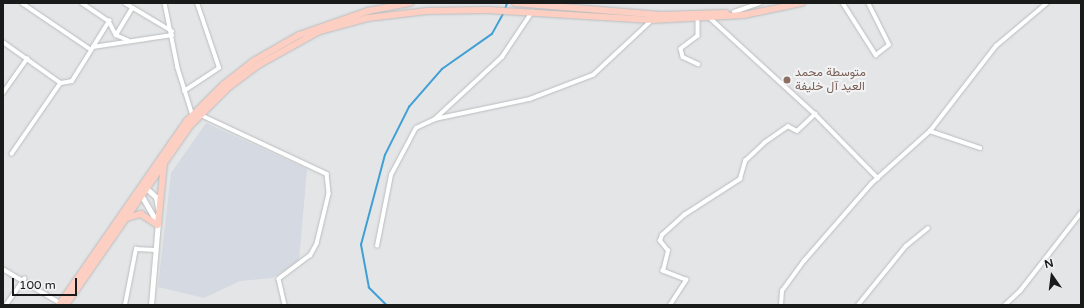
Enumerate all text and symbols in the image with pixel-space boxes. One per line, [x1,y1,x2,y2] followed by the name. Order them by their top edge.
[795,66,866,94] place label: متوسطة محمد العيد آل خليفة
[782,75,792,85] marker: متوسطة محمد العيد آل خليفة
[1032,256,1072,296] north arrow
[1043,256,1055,271] text: N
[14,270,79,296] scale bar
[19,278,56,292] text: 100 m

